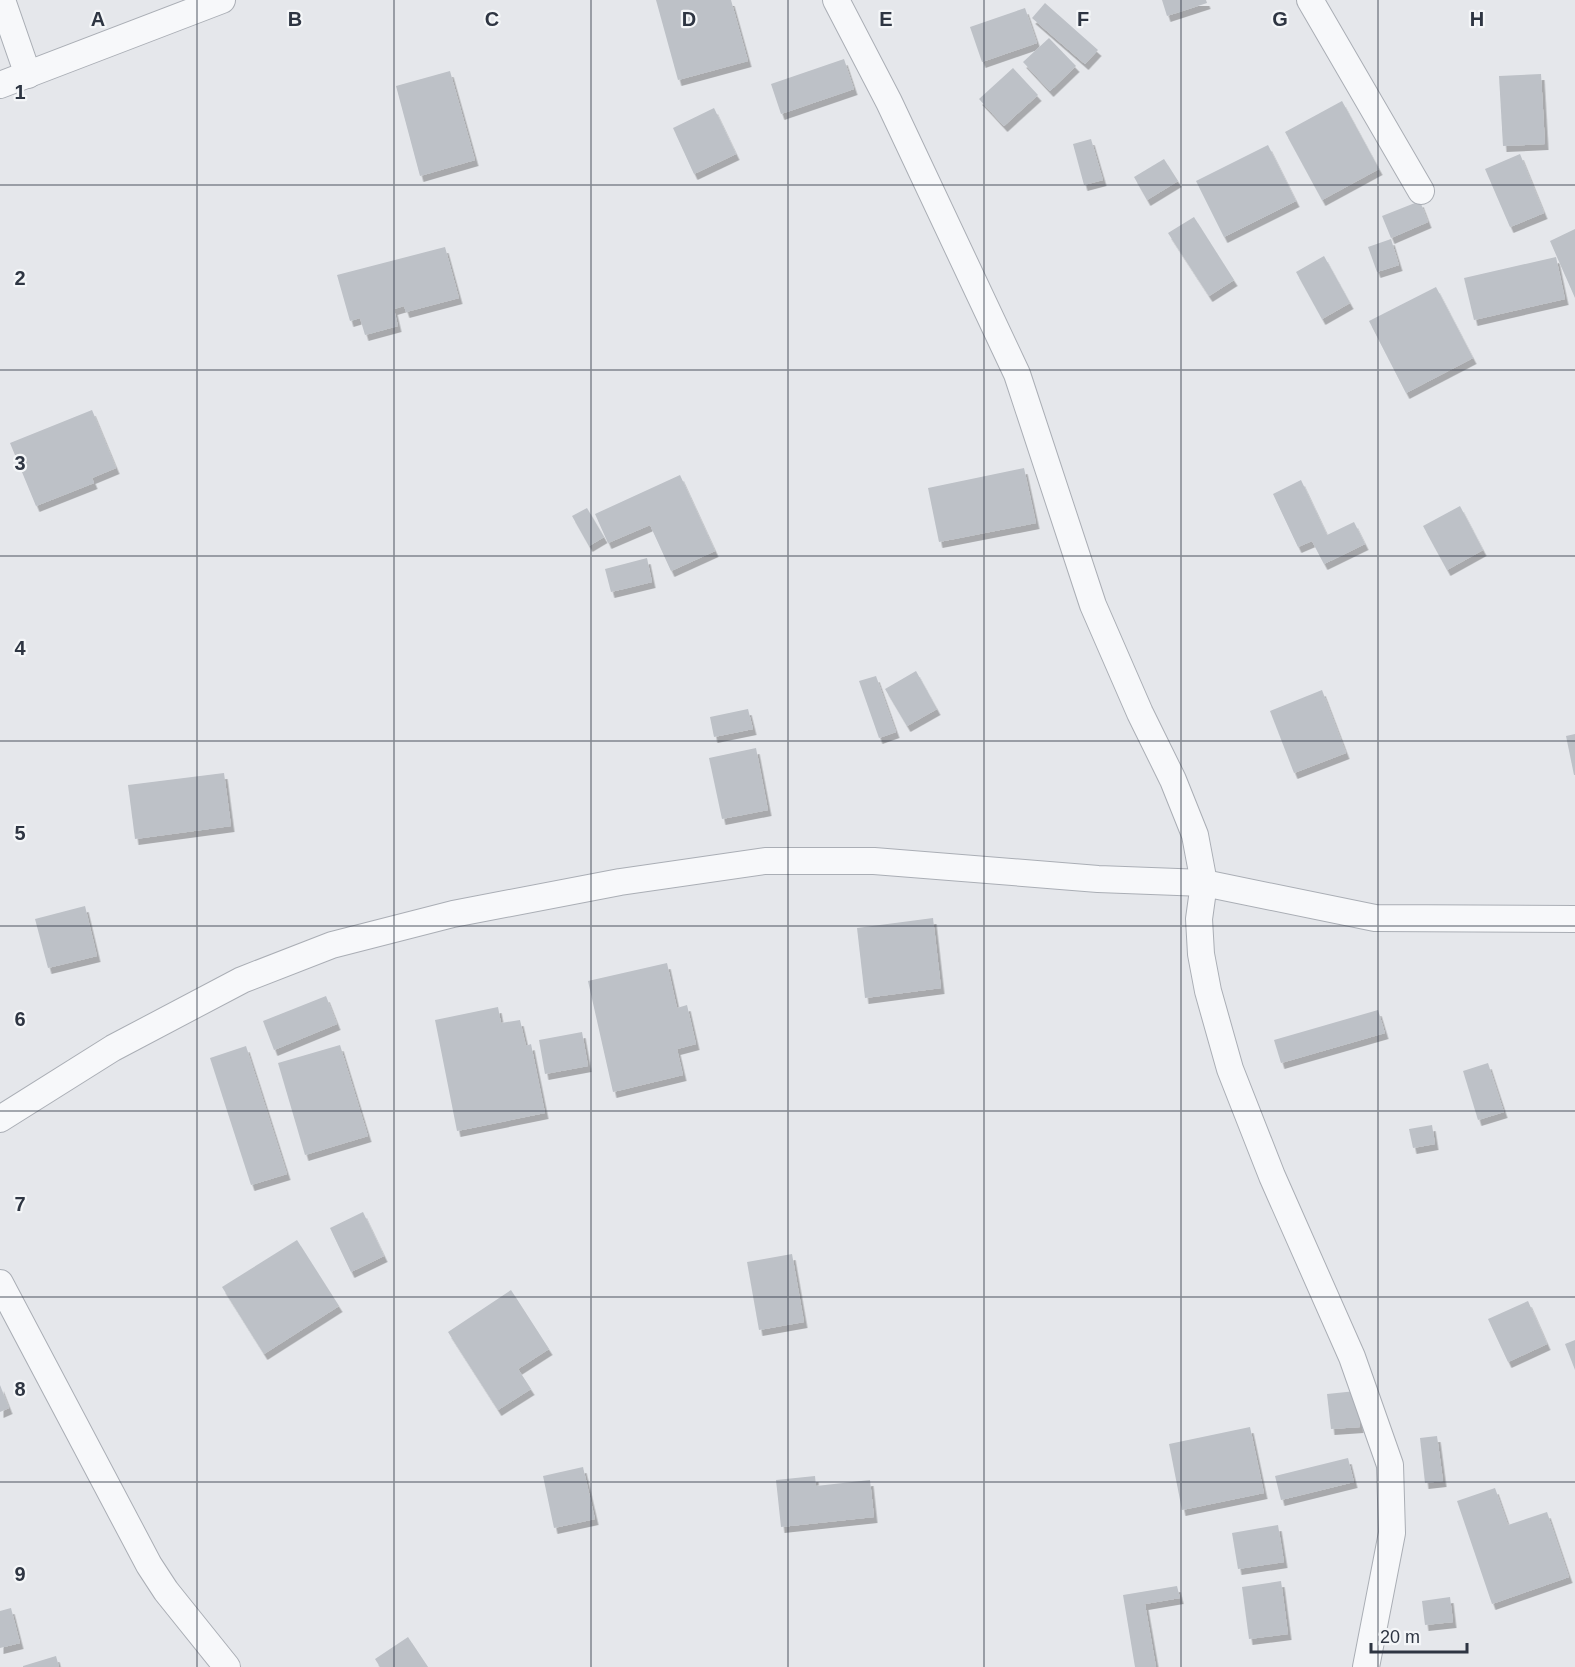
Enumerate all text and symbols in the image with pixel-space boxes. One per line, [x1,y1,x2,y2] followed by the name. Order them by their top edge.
[91,8,105,30] text: A
[288,8,302,30] text: B
[485,8,499,30] text: C
[682,8,696,30] text: D
[879,8,893,30] text: E
[1077,8,1089,30] text: F
[1272,8,1288,30] text: G
[1470,8,1484,30] text: H
[14,81,26,103] text: 1
[14,267,26,289] text: 2
[14,452,26,474] text: 3
[14,637,26,659] text: 4
[14,822,26,844] text: 5
[14,1008,26,1030] text: 6
[14,1193,26,1215] text: 7
[14,1378,26,1400] text: 8
[14,1563,26,1585] text: 9
[1371,1616,1467,1654] scale bar
[1380,1627,1420,1647] text: 20 m

